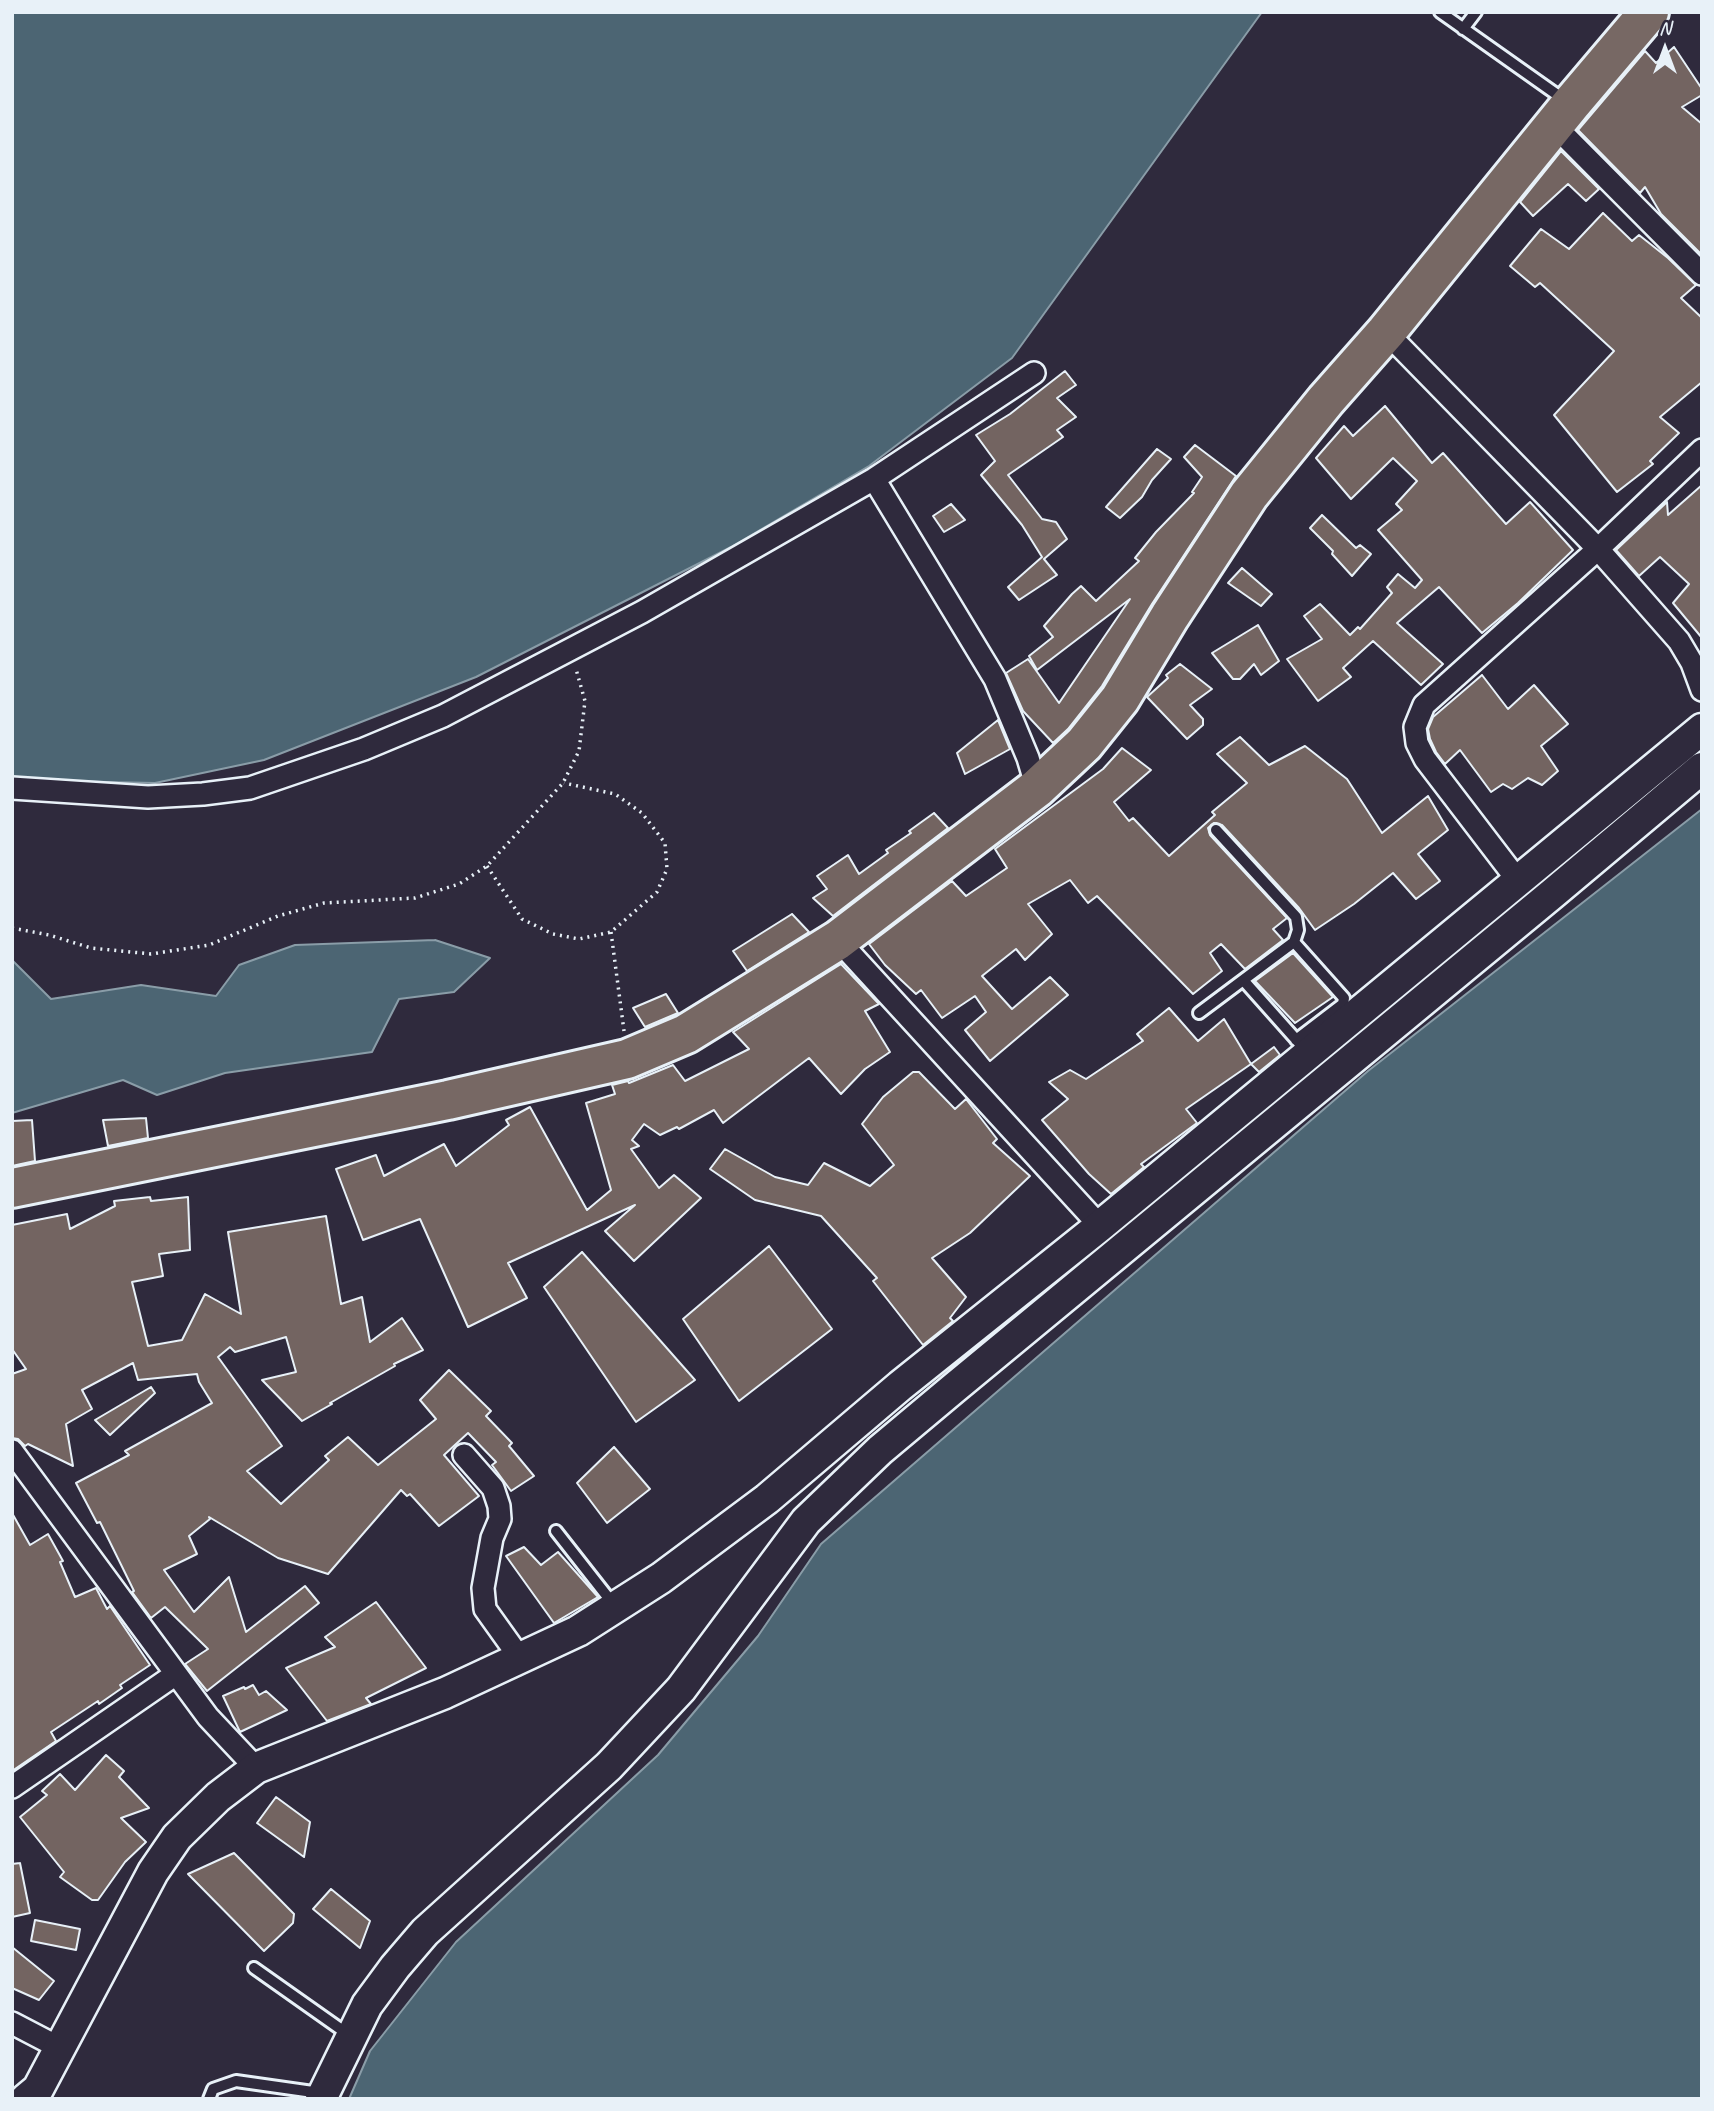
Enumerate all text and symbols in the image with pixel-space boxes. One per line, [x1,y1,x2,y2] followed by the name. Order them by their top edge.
[1630,14,1700,84] north arrow
[1659,16,1671,40] text: N

